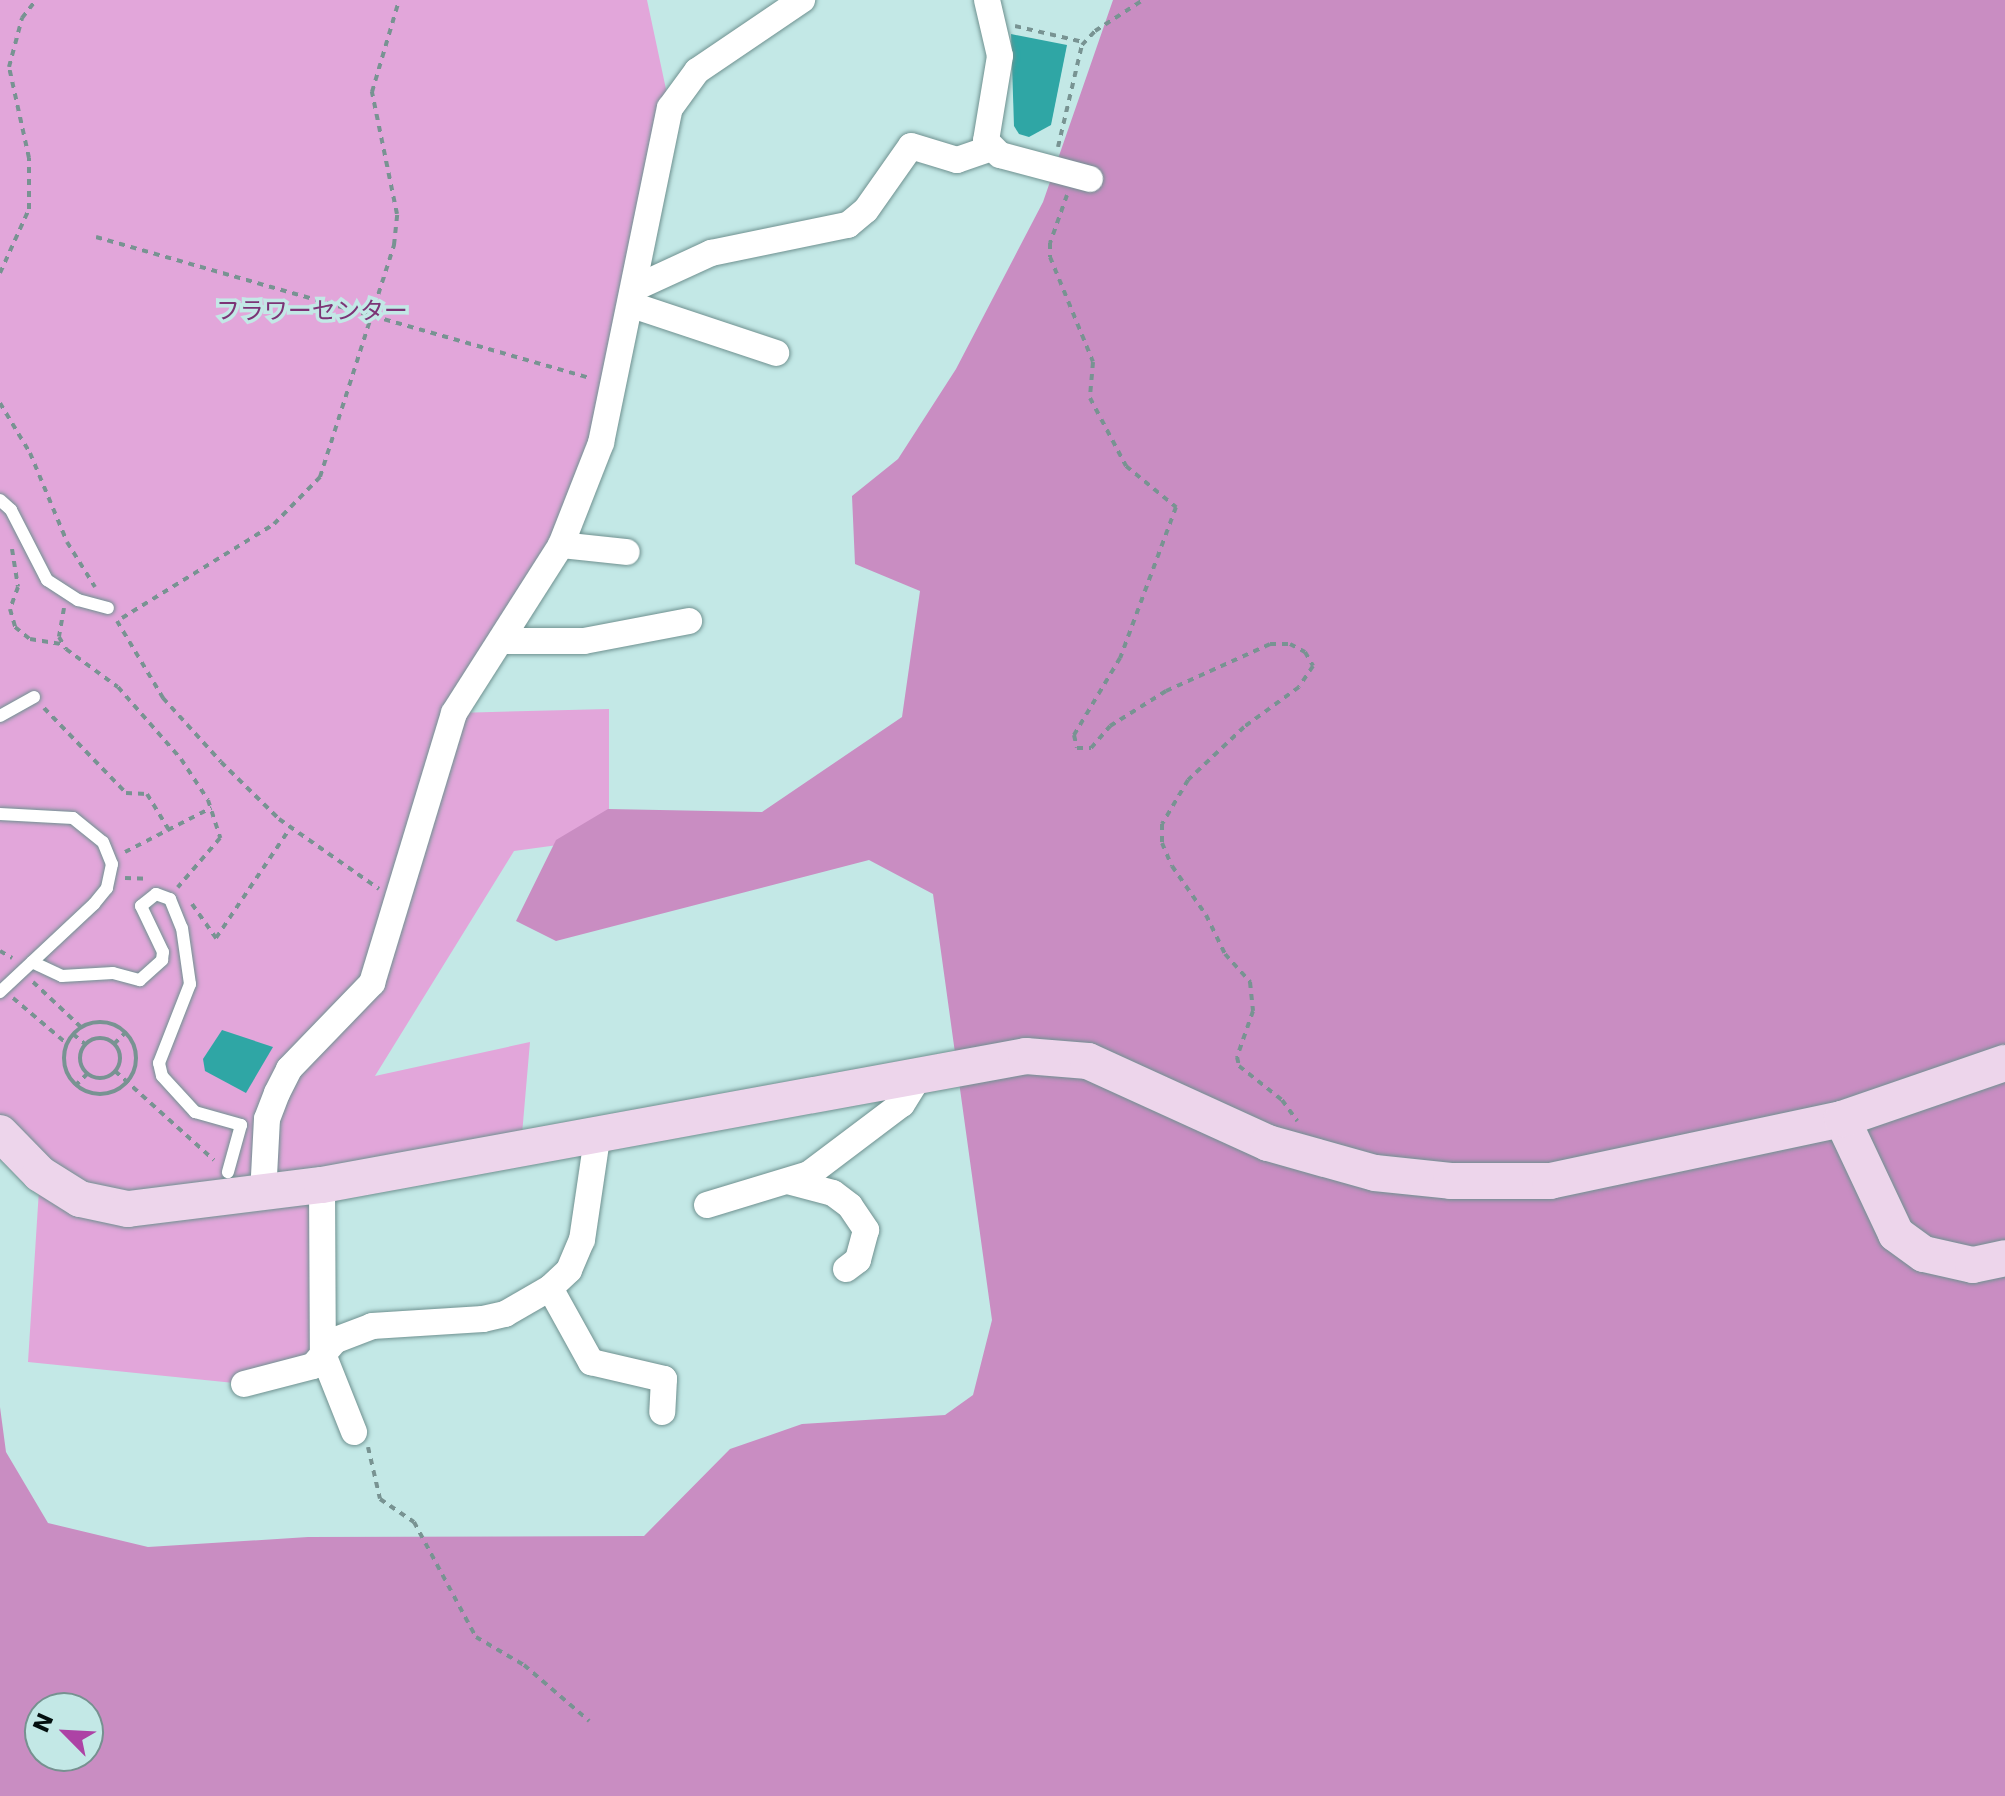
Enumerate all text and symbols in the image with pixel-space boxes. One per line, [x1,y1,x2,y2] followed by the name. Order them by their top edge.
[216,298,408,326] park label: フラワーセンター
[24,1692,104,1772] north arrow
[28,1709,59,1736] text: N

